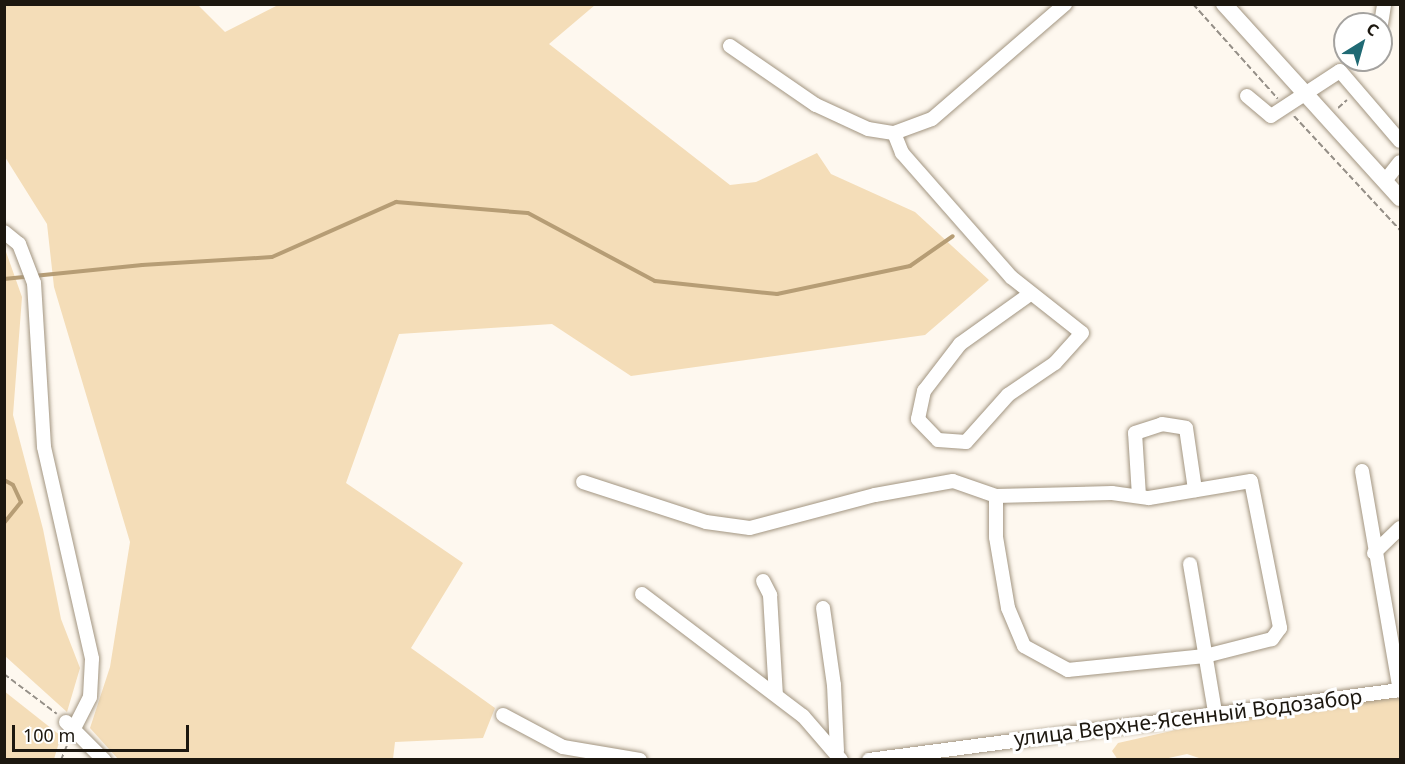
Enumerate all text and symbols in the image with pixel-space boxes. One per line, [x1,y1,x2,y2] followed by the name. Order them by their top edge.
[1333,12,1393,72] north arrow
[1362,17,1383,41] text: С
[1012,683,1364,751] street label: улица Верхне-Ясенный Водозабор
[15,713,192,751] scale bar
[23,723,75,747] text: 100 m

